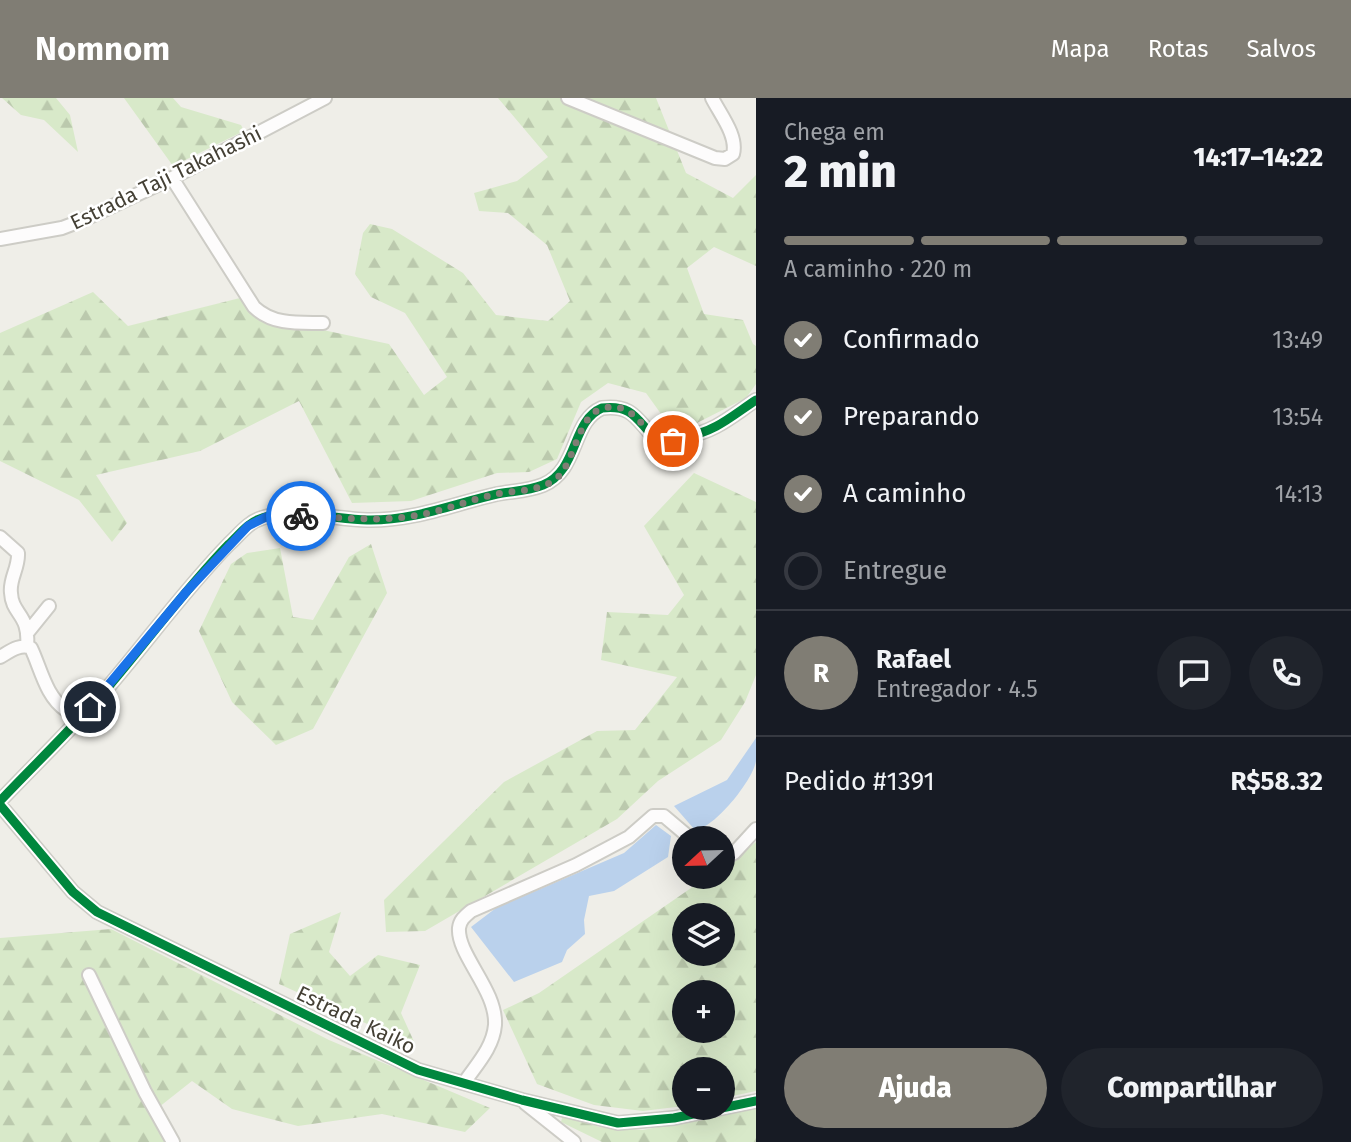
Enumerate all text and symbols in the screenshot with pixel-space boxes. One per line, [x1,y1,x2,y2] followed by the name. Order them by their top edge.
[35,29,170,69] text: Nomnom
[1051,35,1110,63] text: Mapa
[1148,35,1208,63] text: Rotas
[1246,35,1316,63] text: Salvos
[784,118,885,146] text: Chega em
[66,120,266,236] street label: Estrada Taji Takahashi
[1193,142,1323,173] text: 14:17–14:22
[784,144,897,199] text: 2 min
[784,255,972,283] text: A caminho · 220 m
[784,321,822,359] icon: check
[843,324,980,355] text: Confirmado
[1272,326,1323,354] text: 13:49
[784,398,822,436] icon: check
[843,401,980,432] text: Preparando
[1272,403,1323,431] text: 13:54
[643,411,703,471] pin
[654,422,692,460] icon: bag
[784,475,822,513] icon: check
[843,478,966,509] text: A caminho
[1275,480,1323,508] text: 14:13
[266,481,336,551] courier
[282,497,320,535] icon: bike
[843,555,947,586] text: Entregue
[1157,636,1231,710] button: chat
[1249,636,1323,710] button: phone
[876,644,951,675] text: Rafael
[813,658,829,689] text: R
[876,675,1038,703] text: Entregador · 4.5
[60,677,120,737] pin
[71,688,109,726] icon: home
[784,766,935,797] text: Pedido #1391
[1231,766,1323,797] text: R$58.32
[672,826,735,889] north arrow
[672,826,735,1120] map controls
[672,903,735,966] button: layers
[292,980,420,1060] street label: Estrada Kaiko
[672,980,735,1043] button: +
[784,1048,1047,1128] button: Ajuda
[1061,1048,1323,1128] button: Compartilhar
[672,1057,735,1120] button: −

